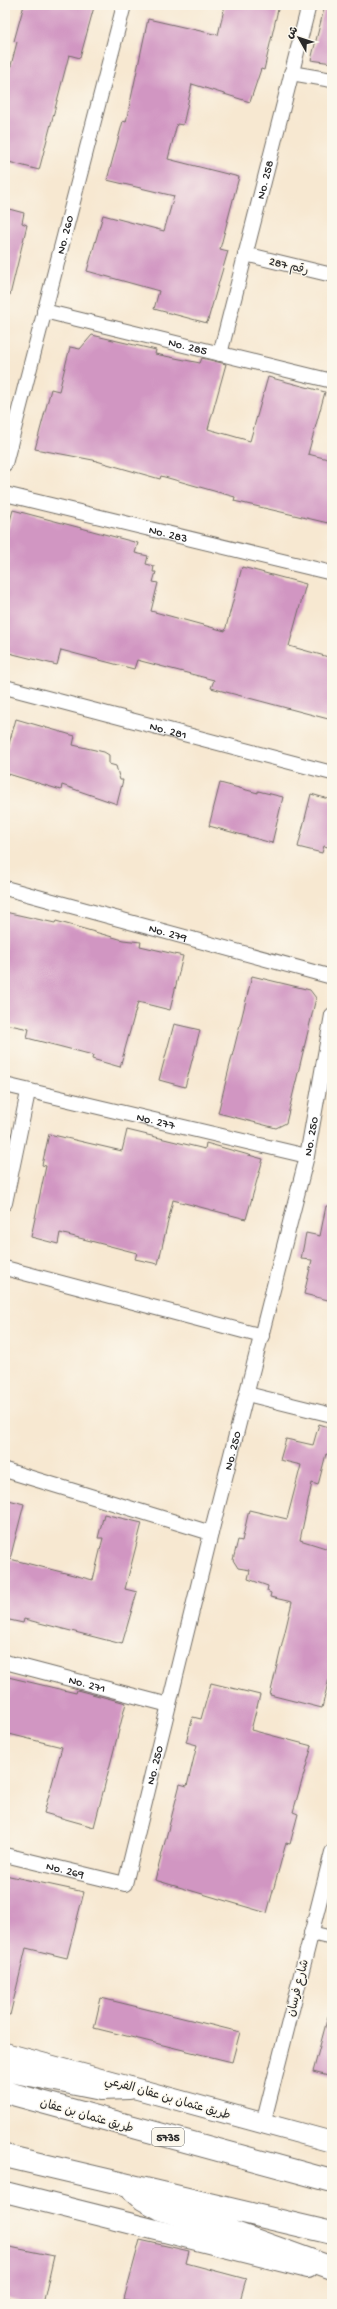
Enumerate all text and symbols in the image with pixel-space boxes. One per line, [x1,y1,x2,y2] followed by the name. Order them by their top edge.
[279,18,319,58] north arrow
[284,24,301,41] text: ش
[255,159,278,201] street label: No. 258
[55,214,78,256] street label: No. 260
[267,255,310,279] street label: رقم 287
[167,336,208,359] street label: No. 285
[147,524,189,547] street label: No. 283
[148,720,188,744] street label: No. 281
[147,922,188,946] street label: No. 279
[135,1111,177,1134] street label: No. 277
[302,1116,323,1157] street label: No. 250
[222,1430,246,1472] street label: No. 250
[67,1674,107,1697] street label: No. 271
[145,1744,168,1786] street label: No. 250
[44,1860,85,1883] street label: No. 269
[285,1958,313,2019] street label: شارع فرسان
[102,2074,232,2126] street label: طريق عثمان بن عفان الفرعي
[38,2097,135,2137] street label: طريق عثمان بن عفان
[152,2128,184,2146] road number: 5735

